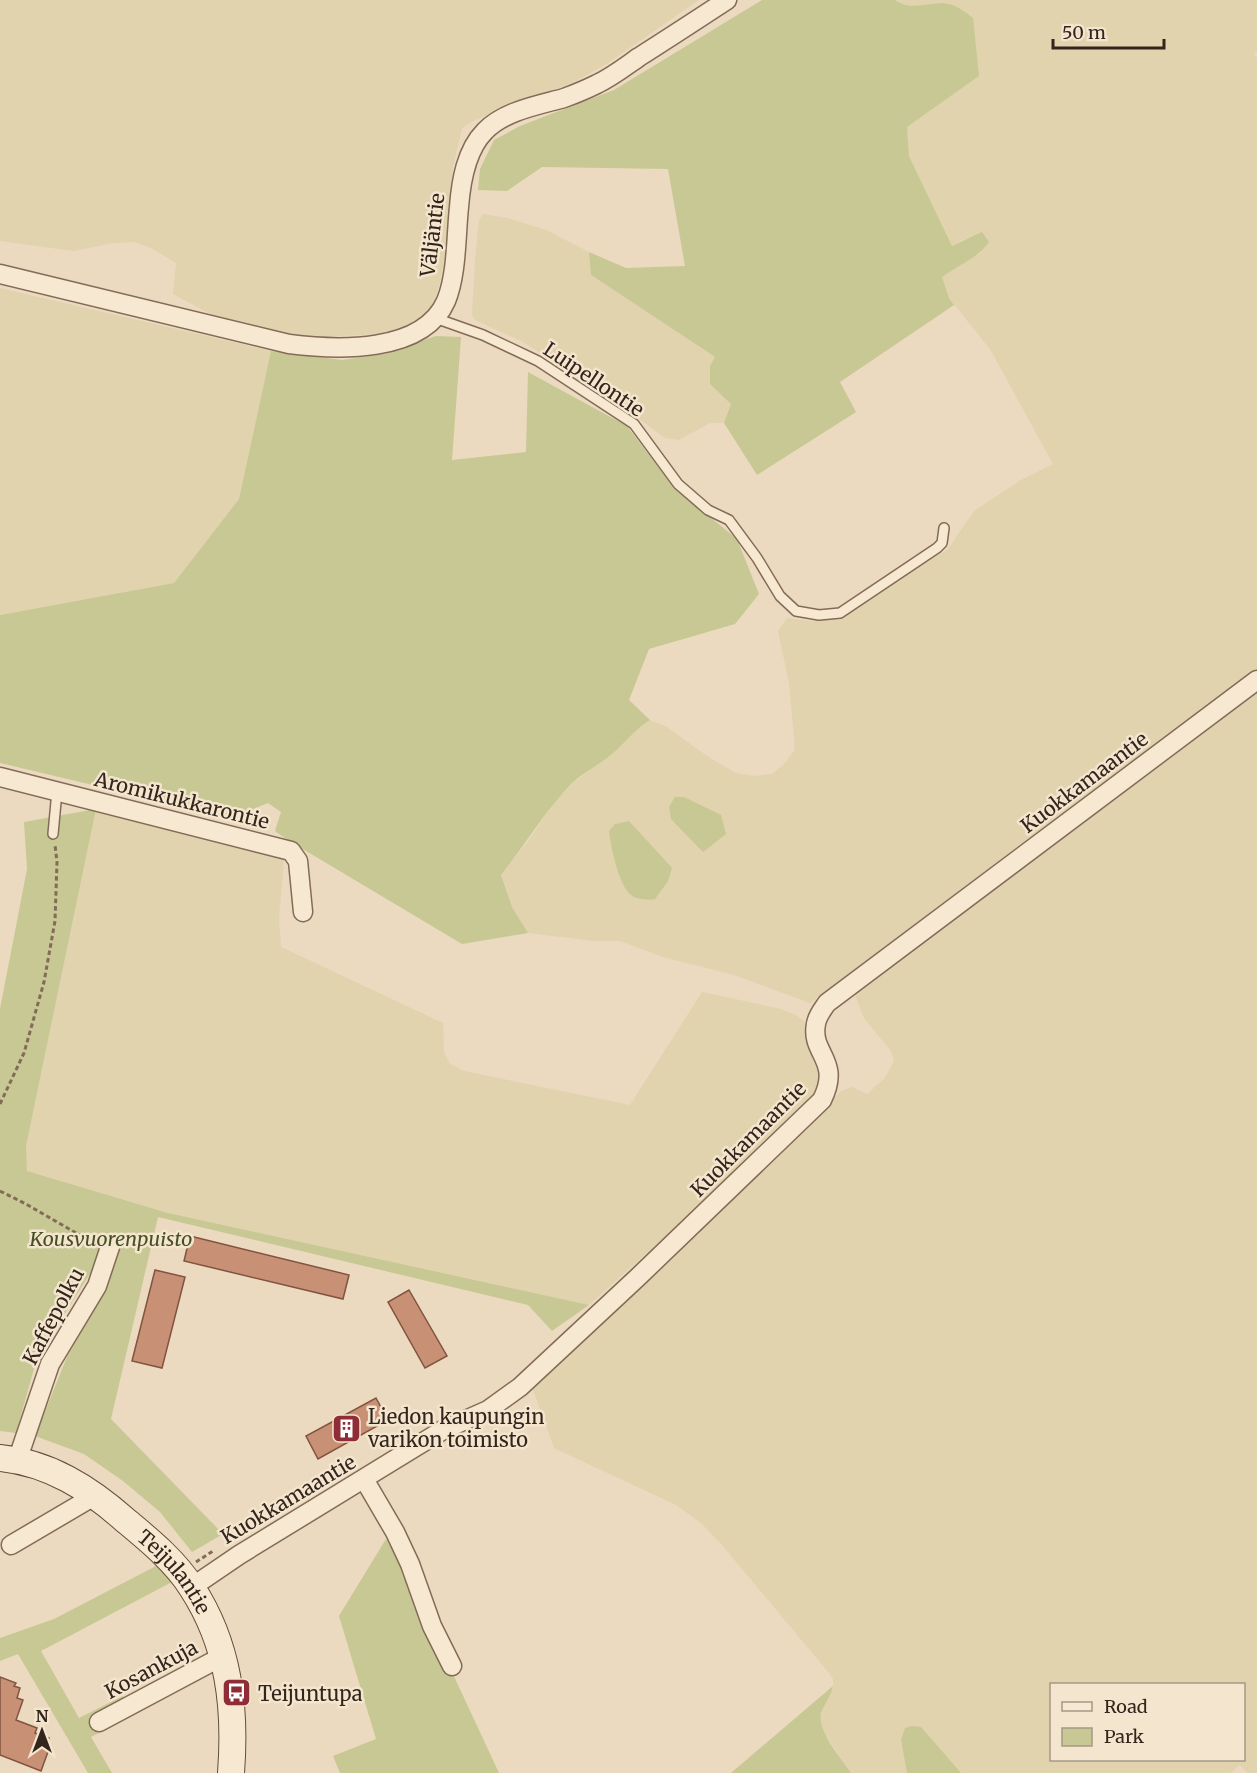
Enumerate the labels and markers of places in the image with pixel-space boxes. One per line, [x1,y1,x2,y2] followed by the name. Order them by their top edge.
[367,1404,545,1452] place label: Liedon kaupungin varikon toimisto
[331,1412,363,1444] building icon: Liedon kaupungin varikon toimisto
[221,1677,253,1709] bus stop icon: Teijuntupa
[258,1681,363,1706] place label: Teijuntupa

